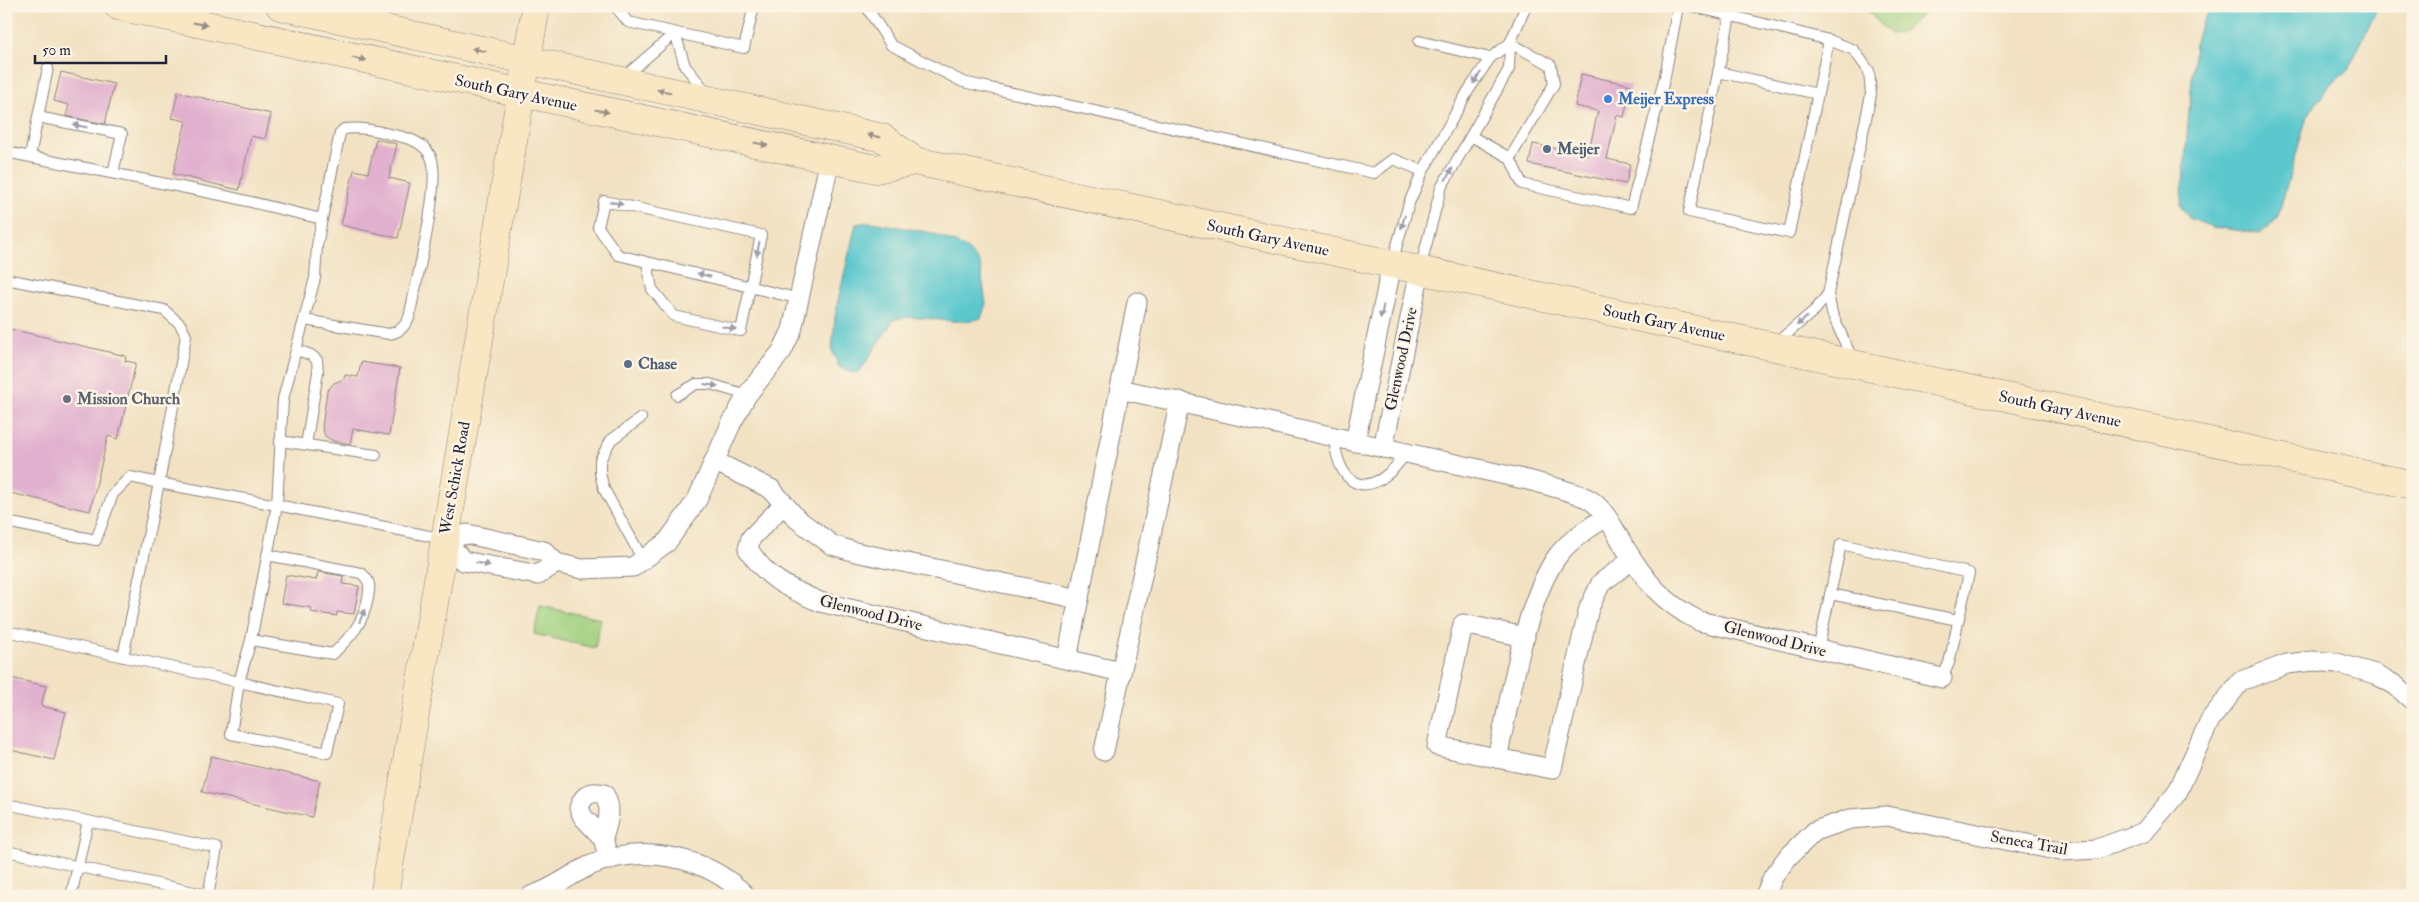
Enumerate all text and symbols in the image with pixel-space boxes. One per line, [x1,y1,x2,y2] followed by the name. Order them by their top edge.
[192,20,208,28] one-way arrow
[35,32,166,64] scale bar
[42,41,71,60] text: 50 m
[471,46,486,54] one-way arrow
[351,55,366,63] one-way arrow
[453,70,579,116] street label: South Gary Avenue
[1472,71,1482,85] one-way arrow
[657,87,672,95] one-way arrow
[1617,89,1715,110] place label: Meijer Express
[1602,93,1614,105] marker: Meijer Express
[595,107,610,115] one-way arrow
[72,122,88,130] one-way arrow
[867,132,882,140] one-way arrow
[1556,139,1601,159] place label: Meijer
[754,141,770,149] one-way arrow
[1541,143,1553,155] marker: Meijer
[1445,167,1454,180] one-way arrow
[609,200,625,208] one-way arrow
[1205,215,1331,261] street label: South Gary Avenue
[1399,215,1407,230] one-way arrow
[754,242,762,257] one-way arrow
[696,271,711,279] one-way arrow
[1601,300,1727,346] street label: South Gary Avenue
[1378,304,1386,320] one-way arrow
[1380,305,1422,413] street label: Glenwood Drive
[1795,316,1808,327] one-way arrow
[721,325,737,333] one-way arrow
[638,354,677,374] place label: Chase
[622,358,634,370] marker: Chase
[704,382,720,390] one-way arrow
[1997,386,2123,432] street label: South Gary Avenue
[76,389,181,409] place label: Mission Church
[61,393,73,405] marker: Mission Church
[435,420,475,537] street label: West Schick Road
[475,561,491,569] one-way arrow
[818,591,925,636] street label: Glenwood Drive
[359,609,367,623] one-way arrow
[1722,617,1829,662] street label: Glenwood Drive
[1989,826,2069,860] street label: Seneca Trail

